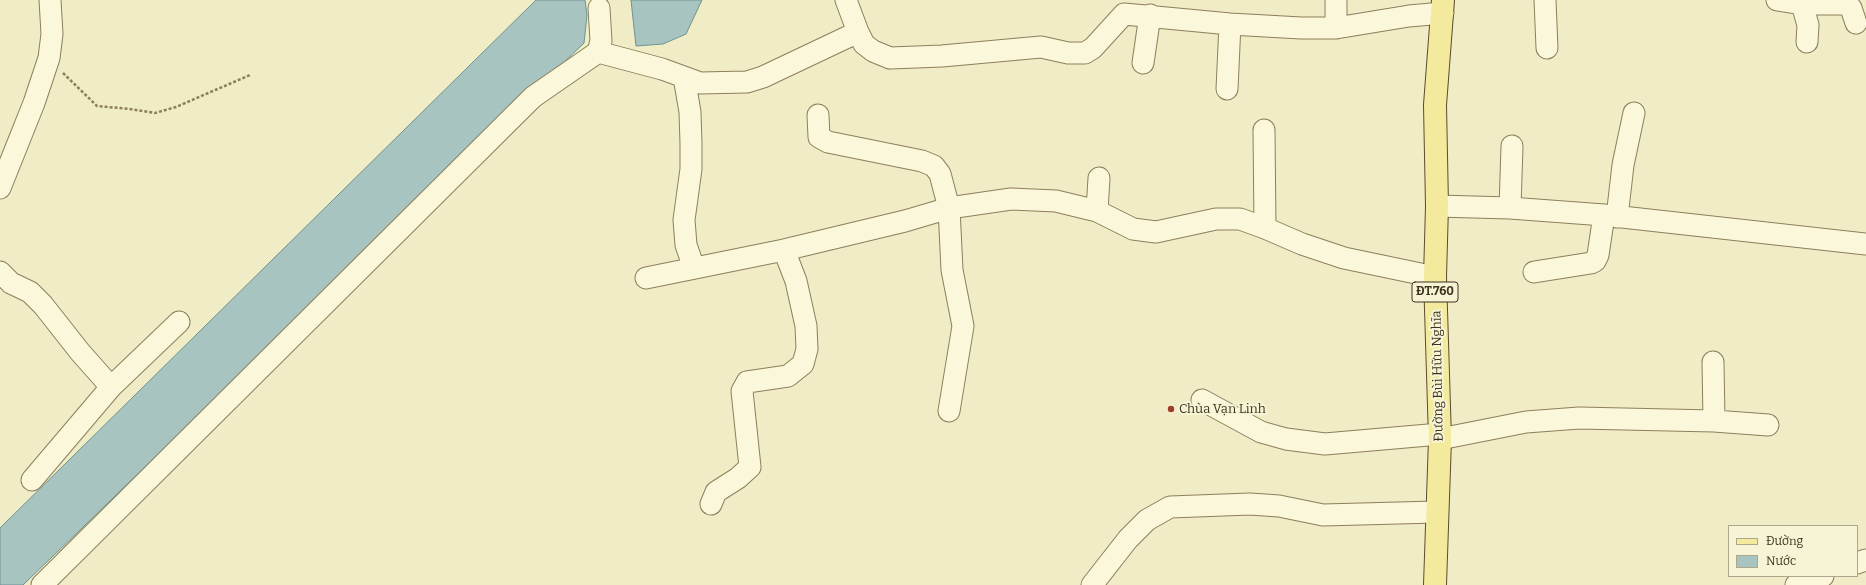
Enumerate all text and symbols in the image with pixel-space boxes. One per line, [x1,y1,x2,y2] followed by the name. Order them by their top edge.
[1412,282,1458,302] road number: ĐT.760
[1429,310,1447,442] street label: Đường Bùi Hữu Nghĩa
[1179,401,1266,417] place label: Chùa Vạn Linh
[1166,404,1176,414] marker: Chùa Vạn Linh
[1728,525,1858,577] legend
[1766,534,1803,548] text: Đường
[1766,554,1796,568] text: Nước

